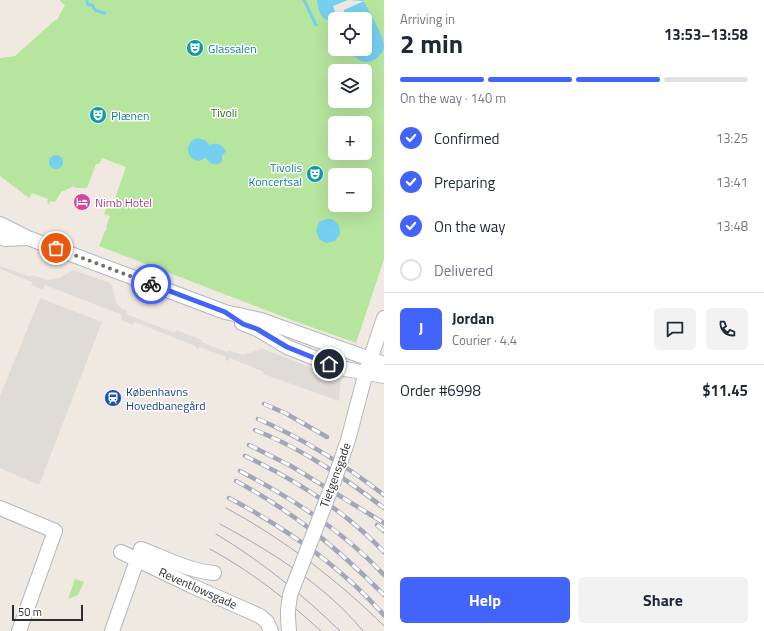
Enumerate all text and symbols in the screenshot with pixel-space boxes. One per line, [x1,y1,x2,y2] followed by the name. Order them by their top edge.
[400,9,455,29] text: Arriving in
[328,12,372,212] map controls
[328,12,372,56] button: locate
[664,23,748,46] text: 13:53–13:58
[400,24,463,63] text: 2 min
[185,38,205,58] theatre icon: Glassalen
[208,39,257,58] place label: Glassalen
[328,64,372,108] button: layers
[400,88,506,108] text: On the way · 140 m
[211,103,237,122] park label: Tivoli
[88,105,108,125] theatre icon: Plænen
[111,106,149,125] place label: Plænen
[328,116,372,160] button: +
[400,127,422,149] icon: check
[434,127,499,150] text: Confirmed
[716,128,748,148] text: 13:25
[249,158,302,191] place label: Tivolis Koncertsal
[305,164,325,184] theatre icon: Tivolis Koncertsal
[328,168,372,212] button: −
[400,171,422,193] icon: check
[434,171,495,194] text: Preparing
[716,172,748,192] text: 13:41
[72,192,92,212] hotel icon: Nimb Hotel
[95,193,152,212] place label: Nimb Hotel
[400,215,422,237] icon: check
[434,215,506,238] text: On the way
[716,216,748,236] text: 13:48
[39,231,73,265] pin
[45,237,67,259] icon: bag
[434,259,493,282] text: Delivered
[131,264,171,304] courier
[140,273,162,295] icon: bike
[452,307,494,330] text: Jordan
[654,308,696,350] button: chat
[706,308,748,350] button: phone
[419,317,423,340] text: J
[452,330,517,350] text: Courier · 4.4
[312,347,346,381] pin
[318,353,340,375] icon: home
[400,379,481,402] text: Order #6998
[702,379,748,402] text: $11.45
[126,382,206,415] place label: Københavns Hovedbanegård
[103,388,123,408] station icon: Københavns Hovedbanegård
[314,440,356,510] street label: Tietgensgade
[156,562,240,614] street label: Reventlowsgade
[400,577,570,623] button: Help
[578,577,748,623] button: Share
[12,603,83,622] scale bar
[18,604,42,620] text: 50 m

